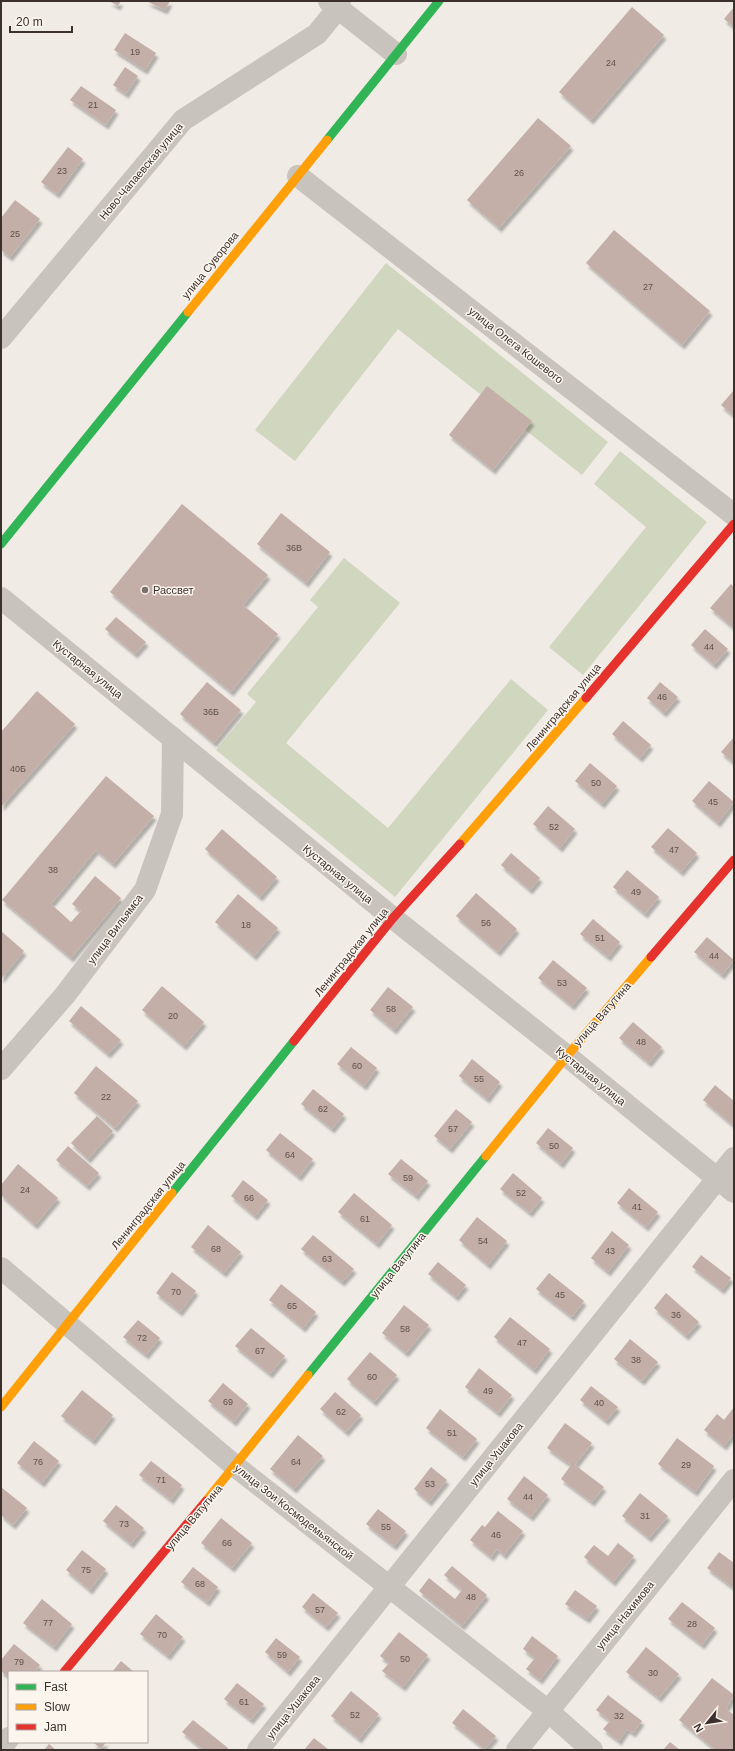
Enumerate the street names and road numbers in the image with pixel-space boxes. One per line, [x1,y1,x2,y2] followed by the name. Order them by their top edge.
[97,119,186,222] street label: Ново-Чапаевская улица
[179,228,241,301] street label: улица Суворова
[466,304,566,386] street label: улица Олега Кошевого
[51,637,126,701] street label: Кустарная улица
[523,660,604,753] street label: Ленинградская улица
[301,842,376,906] street label: Кустарная улица
[85,891,146,966] street label: улица Вильямса
[312,905,391,999] street label: Ленинградская улица
[571,979,634,1048] street label: улица Ватутина
[554,1044,629,1108] street label: Кустарная улица
[109,1158,188,1252] street label: Ленинградская улица
[368,1229,429,1300] street label: улица Ватутина
[467,1419,526,1488] street label: улица Ушакова
[232,1462,356,1562] street label: улица Зои Космодемьянской
[164,1482,225,1552] street label: улица Ватутина
[594,1578,657,1652] street label: улица Нахимова
[264,1672,323,1741] street label: улица Ушакова

